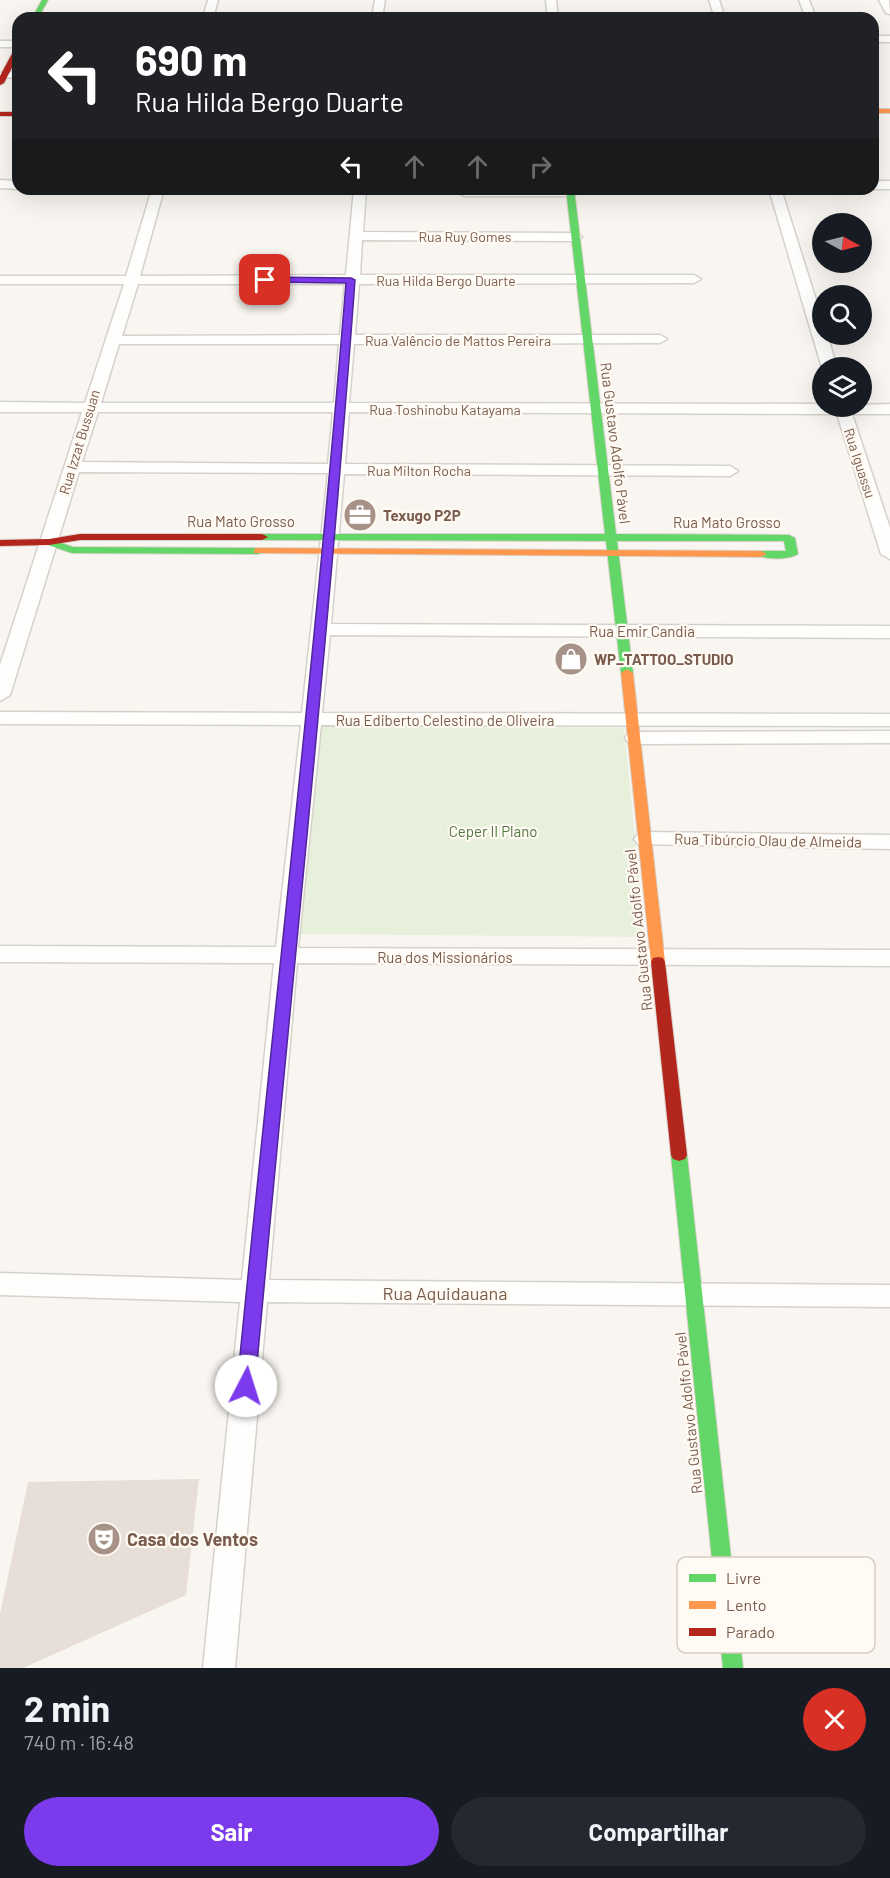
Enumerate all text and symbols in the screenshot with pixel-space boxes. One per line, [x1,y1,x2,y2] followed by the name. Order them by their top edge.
[135,34,247,84] text: 690 m
[36,36,114,114] icon: left
[135,85,404,117] text: Rua Hilda Bergo Duarte
[335,150,368,183] icon: left
[398,150,431,183] icon: ahead
[461,150,494,183] icon: ahead
[524,150,557,183] icon: right
[812,213,872,273] north arrow
[812,213,872,417] map controls
[418,228,512,245] street label: Rua Ruy Gomes
[239,254,290,305] pin
[248,263,281,296] icon: arrive
[376,272,516,289] street label: Rua Hilda Bergo Duarte
[812,285,872,345] button: search
[365,332,551,349] street label: Rua Valêncio de Mattos Pereira
[812,357,872,417] button: layers
[597,361,635,525] street label: Rua Gustavo Adolfo Pável
[55,388,103,496] street label: Rua Izzat Bussuan
[369,401,521,418] street label: Rua Toshinobu Katayama
[841,426,879,500] street label: Rua Iguassu
[367,462,471,479] street label: Rua Milton Rocha
[342,497,378,533] office icon: Texugo P2P
[383,506,461,524] place label: Texugo P2P
[187,512,295,530] street label: Rua Mato Grosso
[673,513,781,531] street label: Rua Mato Grosso
[589,622,695,640] street label: Rua Emir Candia
[553,641,589,677] shop icon: WP_TATTOO_STUDIO
[594,650,734,668] place label: WP_TATTOO_STUDIO
[336,711,554,729] street label: Rua Ediberto Celestino de Oliveira
[449,822,537,840] park label: Ceper II Plano
[674,829,862,851] street label: Rua Tibúrcio Olau de Almeida
[621,848,655,1012] street label: Rua Gustavo Adolfo Pável
[377,948,513,966] street label: Rua dos Missionários
[383,1282,507,1304] street label: Rua Aquidauana
[671,1331,705,1495] street label: Rua Gustavo Adolfo Pável
[214,1354,278,1418] position arrow
[86,1521,122,1557] theatre icon: Casa dos Ventos
[127,1528,258,1550] place label: Casa dos Ventos
[677,1557,875,1653] legend
[726,1568,761,1587] text: Livre
[726,1595,767,1614] text: Lento
[726,1622,775,1641] text: Parado
[24,1686,110,1729] text: 2 min
[803,1688,866,1751] button: close
[24,1730,134,1754] text: 740 m · 16:48
[24,1797,439,1866] button: Sair
[451,1797,866,1866] button: Compartilhar

